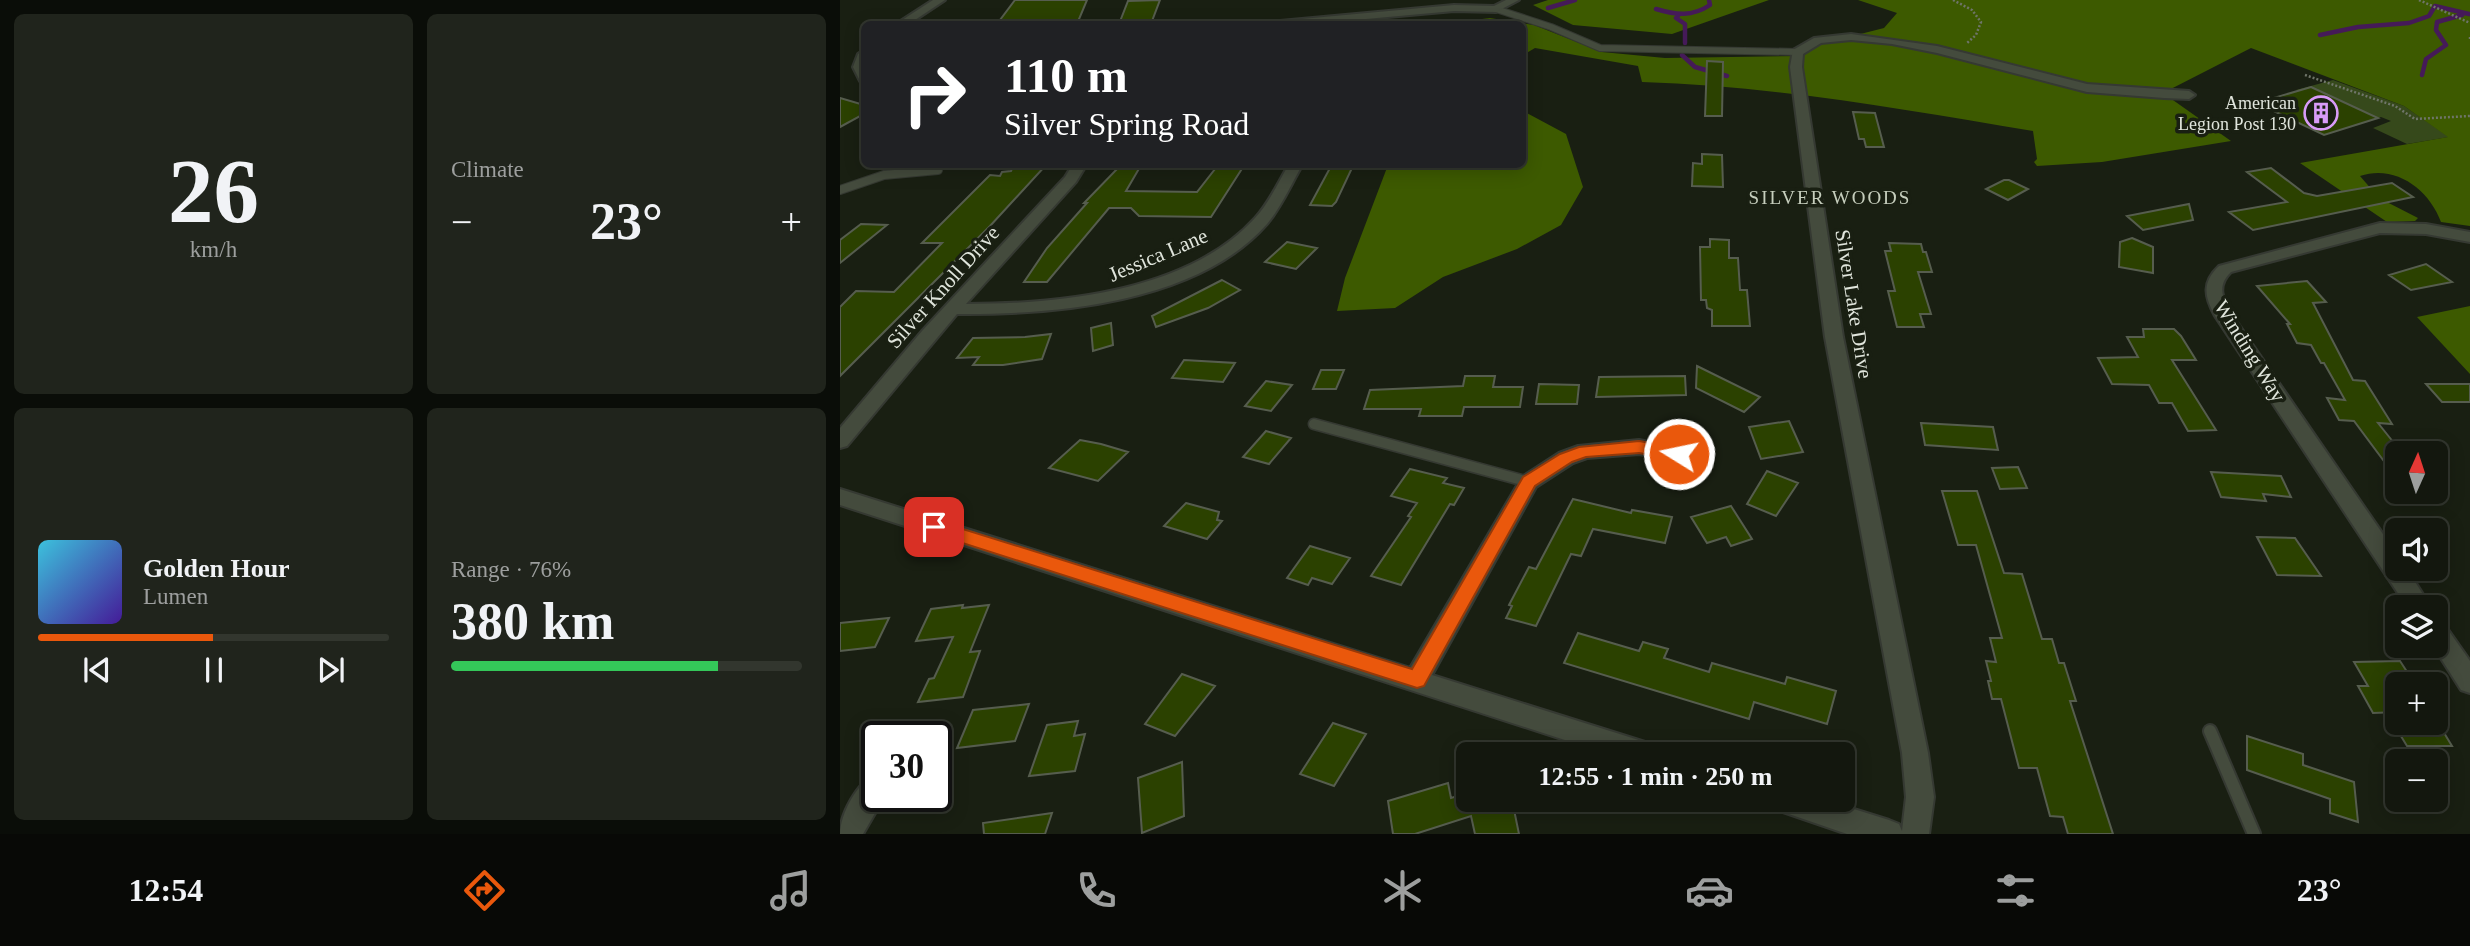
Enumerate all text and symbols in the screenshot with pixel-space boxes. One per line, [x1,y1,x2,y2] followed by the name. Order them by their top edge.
[1004,48,1128,103] text: 110 m
[889,49,980,140] icon: right
[2178,93,2296,134] place label: American Legion Post 130
[2302,94,2340,132] building icon: American Legion Post 130
[1004,106,1249,142] text: Silver Spring Road
[168,141,259,242] text: 26
[451,157,524,182] text: Climate
[1749,187,1911,208] district label: SILVER WOODS
[590,193,663,250] text: 23°
[451,201,472,243] text: −
[781,201,802,243] text: +
[882,221,1004,353] street label: Silver Knoll Drive
[1105,223,1211,287] street label: Jessica Lane
[1830,228,1878,380] street label: Silver Lake Drive
[190,237,237,262] text: km/h
[2209,296,2291,407] street label: Winding Way
[1642,417,1716,491] position arrow
[2385,441,2448,504] north arrow
[2385,441,2448,812] map controls
[904,497,964,557] pin
[915,508,953,546] icon: arrive
[2385,518,2448,581] button: sound
[143,554,290,583] text: Golden Hour
[451,557,571,582] text: Range · 76%
[143,584,208,609] text: Lumen
[451,593,614,650] text: 380 km
[2385,595,2448,658] button: layers
[78,651,116,689] icon: previous
[195,651,233,689] icon: pause
[312,651,350,689] icon: next
[2385,672,2448,735] button: +
[861,721,952,812] speed limit sign: 30
[2385,749,2448,812] button: −
[1539,762,1773,791] text: 12:55 · 1 min · 250 m
[460,866,509,915] icon: directions
[766,866,815,915] icon: music
[1072,866,1121,915] icon: phone
[1378,866,1427,915] icon: climate
[1685,866,1734,915] icon: car
[1991,866,2040,915] icon: filters
[129,872,203,908] text: 12:54
[2297,872,2341,908] text: 23°

